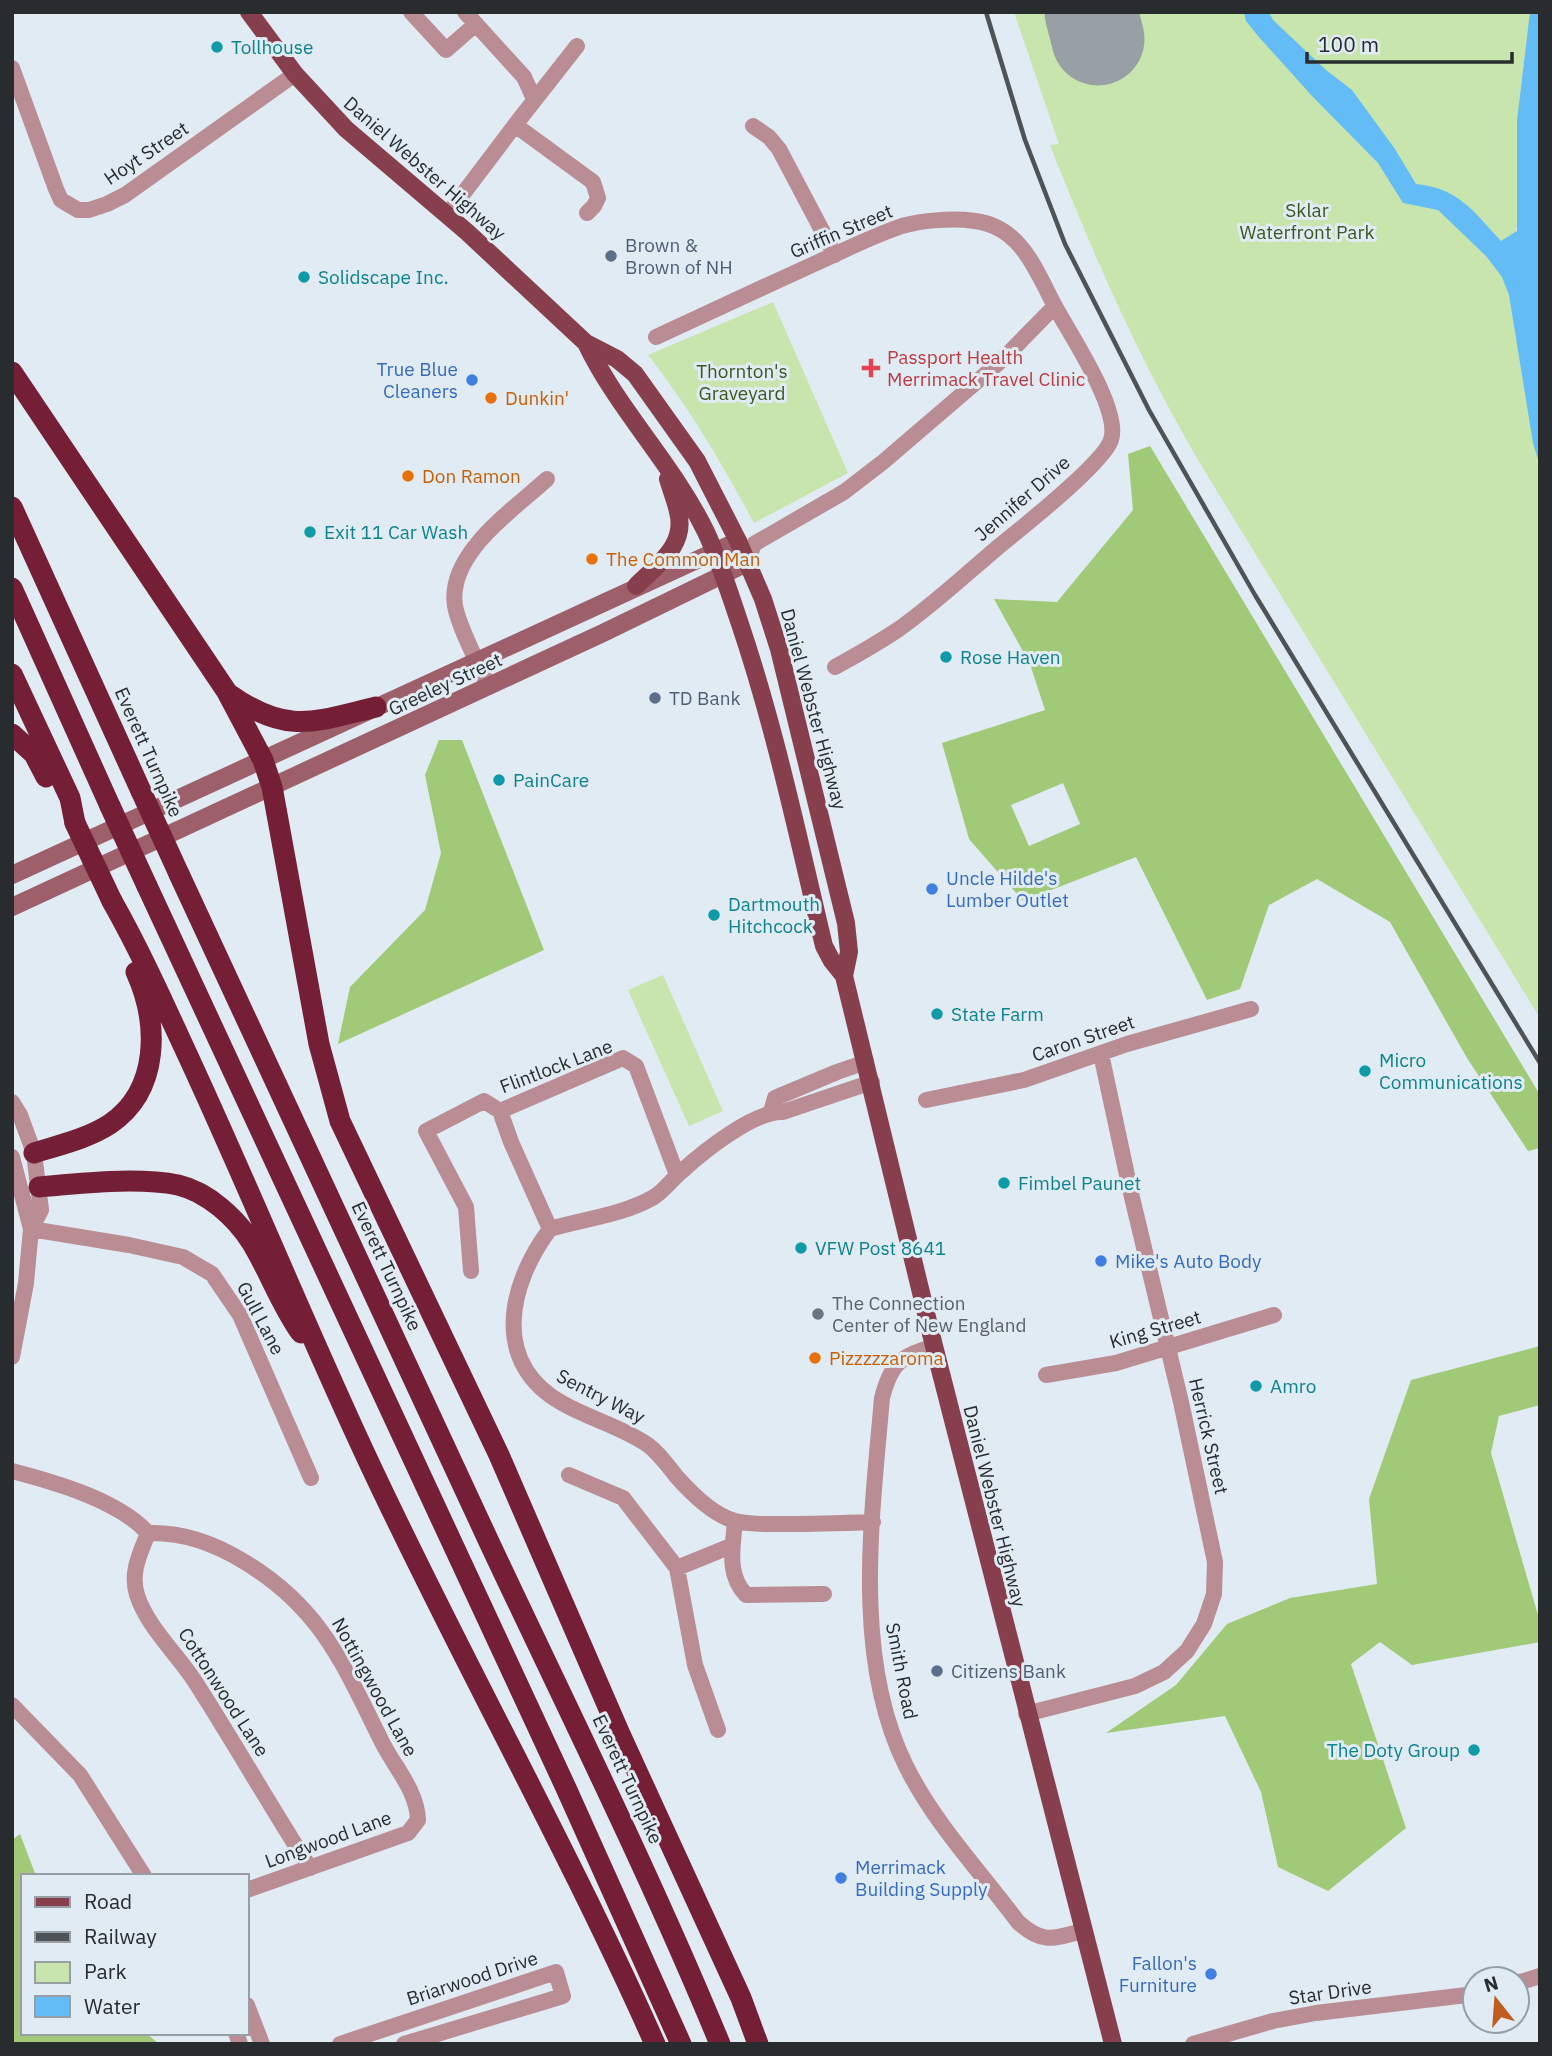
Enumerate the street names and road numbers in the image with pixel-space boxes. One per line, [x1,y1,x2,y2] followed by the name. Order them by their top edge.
[339,91,511,245] street label: Daniel Webster Highway
[99,116,193,190] street label: Hoyt Street
[786,199,896,263] street label: Griffin Street
[969,450,1075,546] street label: Jennifer Drive
[776,606,853,813] street label: Daniel Webster Highway
[384,647,506,721] street label: Greeley Street
[110,683,188,821] street label: Everett Turnpike
[1029,1009,1137,1067] street label: Caron Street
[496,1034,616,1098] street label: Flintlock Lane
[347,1197,427,1335] street label: Everett Turnpike
[232,1277,290,1359] street label: Gull Lane
[1106,1304,1204,1354] street label: King Street
[553,1363,650,1429] street label: Sentry Way
[1184,1375,1234,1497] street label: Herrick Street
[958,1403,1032,1610] street label: Daniel Webster Highway
[327,1613,423,1761] street label: Nottingwood Lane
[881,1621,923,1721] street label: Smith Road
[173,1623,275,1761] street label: Cottonwood Lane
[588,1710,668,1848] street label: Everett Turnpike
[261,1805,395,1873] street label: Longwood Lane
[403,1945,541,2011] street label: Briarwood Drive
[1287,1974,1373,2010] street label: Star Drive

